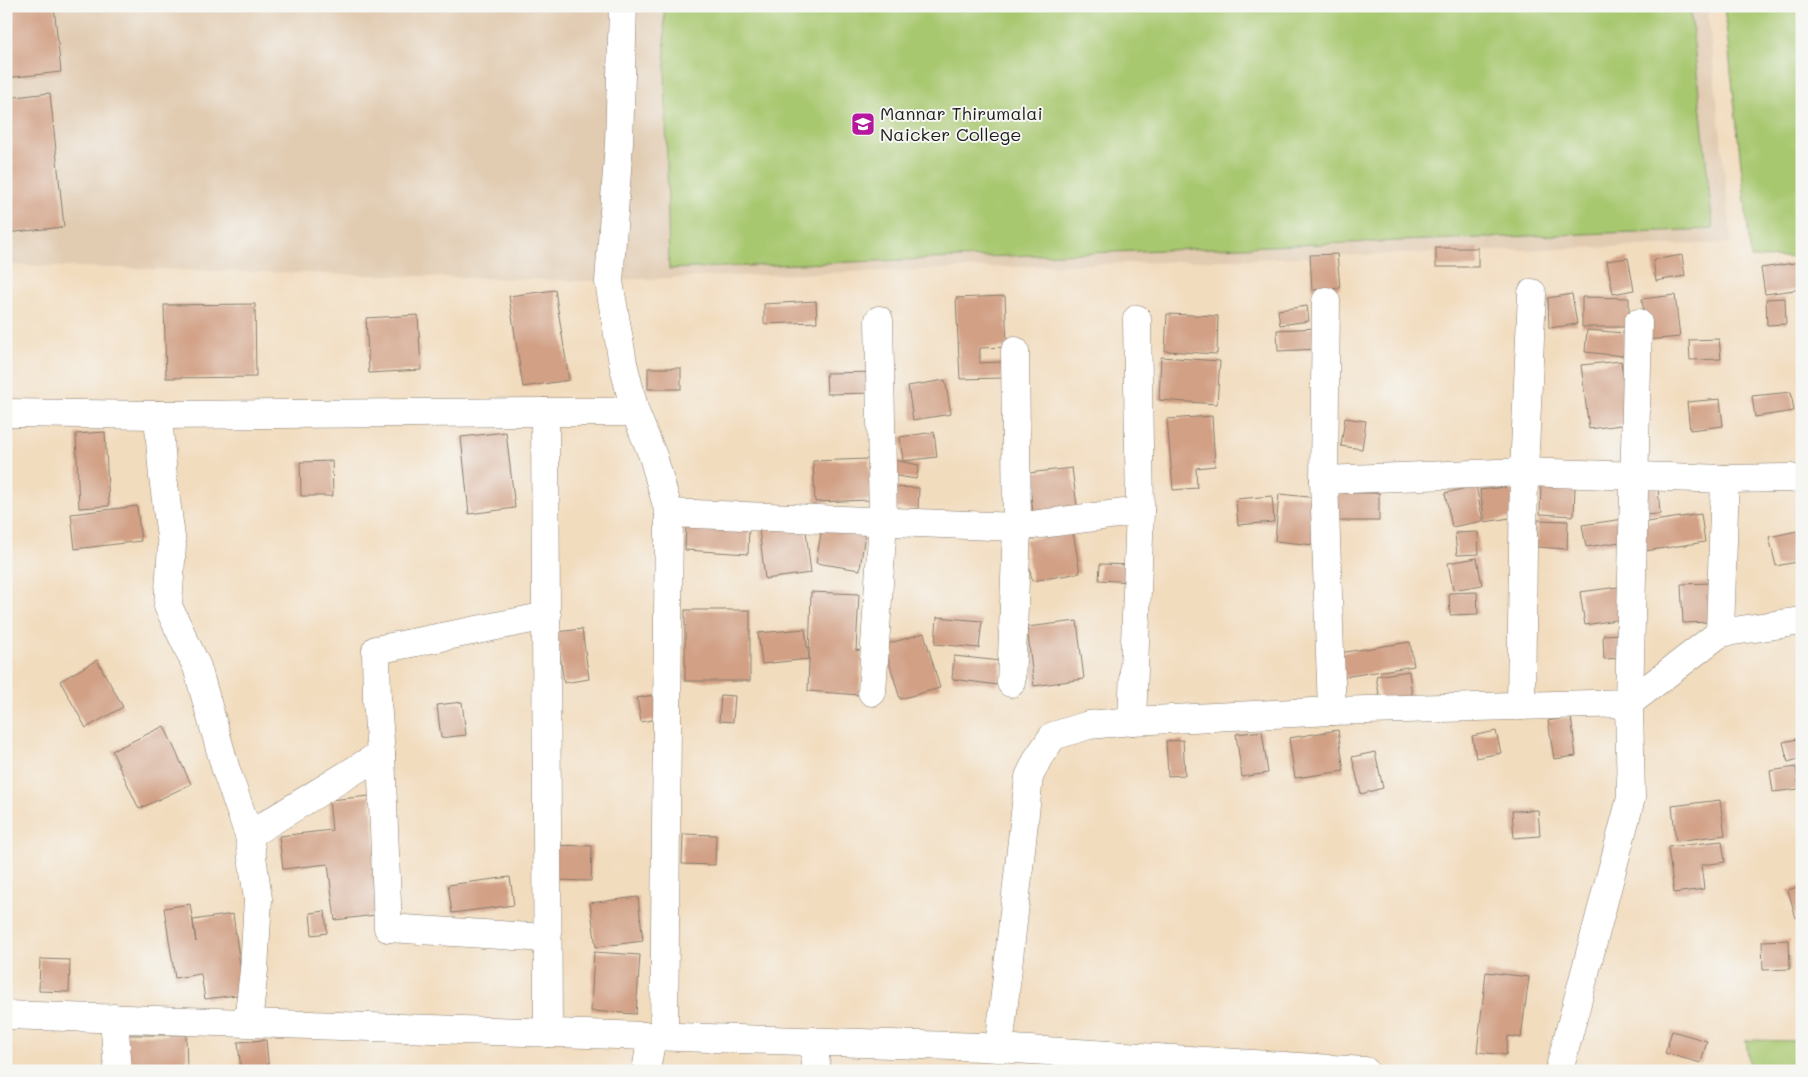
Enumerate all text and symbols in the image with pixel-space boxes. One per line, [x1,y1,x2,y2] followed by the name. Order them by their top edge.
[880,101,1043,146] place label: Mannar Thirumalai Naicker College
[850,111,876,137] school or university icon: Mannar Thirumalai Naicker College

